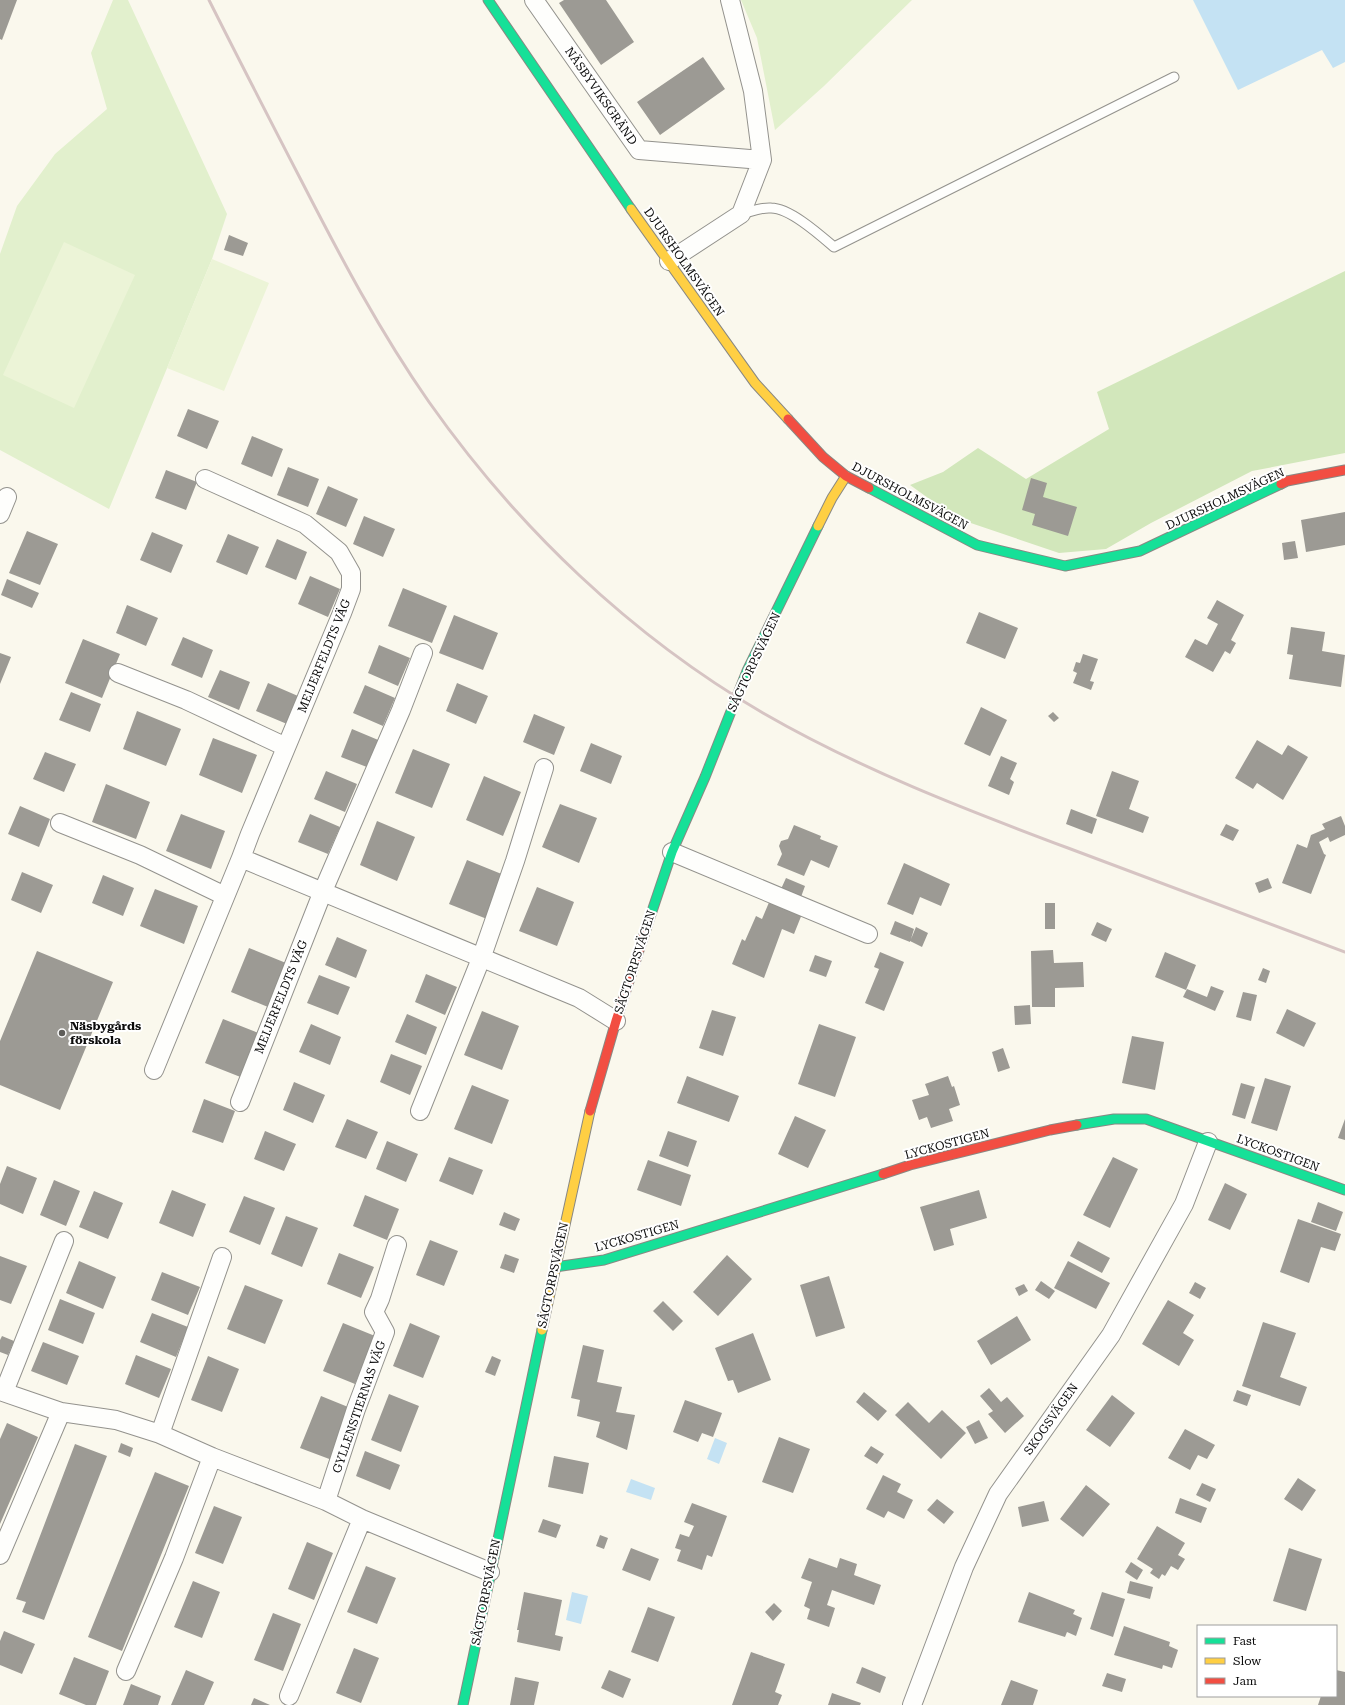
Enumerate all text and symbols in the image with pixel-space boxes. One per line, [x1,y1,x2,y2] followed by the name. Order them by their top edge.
[562,45,640,147] street label: NÄSBYVIKSGRÄND
[641,205,727,319] street label: DJURSHOLMSVÄGEN
[850,459,971,533] street label: DJURSHOLMSVÄGEN
[1163,465,1287,533] street label: DJURSHOLMSVÄGEN
[295,596,353,715] street label: MEIJERFELDTS VÄG
[725,610,783,714] street label: SÅGTORPSVÄGEN
[612,908,658,1016] street label: SÅGTORPSVÄGEN
[252,937,310,1056] street label: MEIJERFELDTS VÄG
[70,1019,141,1047] place label: Näsbygårds förskola
[57,1028,67,1038] marker: Näsbygårds förskola
[903,1126,991,1162] street label: LYCKOSTIGEN
[1235,1131,1322,1175] street label: LYCKOSTIGEN
[593,1217,681,1255] street label: LYCKOSTIGEN
[535,1220,571,1329] street label: SÅGTORPSVÄGEN
[330,1338,389,1475] street label: GYLLENSTIERNAS VÄG
[1021,1380,1081,1458] street label: SKOGSVÄGEN
[469,1537,503,1646] street label: SÅGTORPSVÄGEN
[1197,1625,1337,1697] legend
[1233,1634,1257,1648] text: Fast
[1233,1654,1261,1668] text: Slow
[1233,1674,1257,1688] text: Jam

